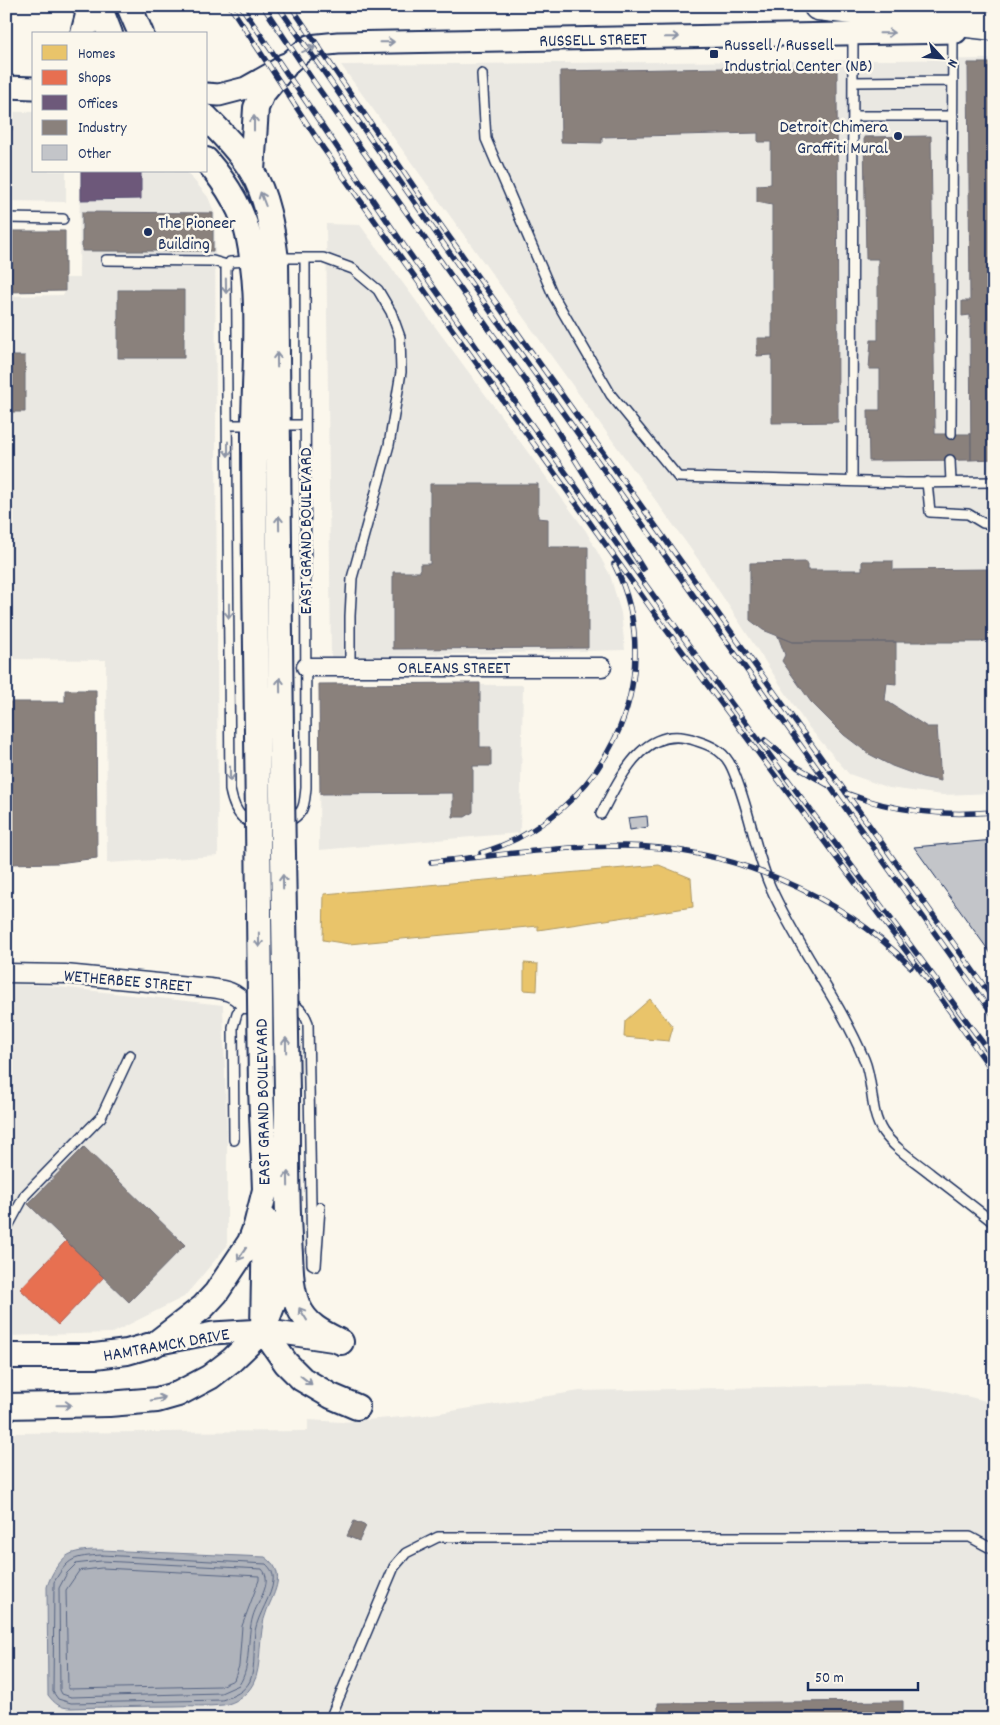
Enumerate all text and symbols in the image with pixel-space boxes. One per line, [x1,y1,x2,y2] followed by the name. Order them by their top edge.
[539,28,647,55] street label: RUSSELL STREET
[878,28,894,38] one-way arrow
[32,32,208,172] legend
[663,32,679,42] one-way arrow
[918,32,968,82] north arrow
[724,34,872,80] place label: Russell / Russell Industrial Center (NB)
[378,38,394,47] one-way arrow
[301,43,316,53] one-way arrow
[78,44,116,66] text: Homes
[708,48,720,60] marker: Russell / Russell Industrial Center (NB)
[941,55,962,70] text: N
[78,68,111,90] text: Shops
[78,94,118,116] text: Offices
[249,115,259,131] one-way arrow
[780,116,889,162] place label: Detroit Chimera Graffiti Mural
[78,118,127,140] text: Industry
[892,130,904,142] marker: Detroit Chimera Graffiti Mural
[78,144,112,166] text: Other
[258,192,268,207] one-way arrow
[158,212,236,258] place label: The Pioneer Building
[142,226,154,238] marker: The Pioneer Building
[221,278,231,294] one-way arrow
[272,353,282,369] one-way arrow
[223,440,233,457] one-way arrow
[295,448,320,614] street label: EAST GRAND BOULEVARD
[274,515,284,532] one-way arrow
[224,603,234,619] one-way arrow
[398,657,510,682] street label: ORLEANS STREET
[275,678,285,694] one-way arrow
[225,766,235,782] one-way arrow
[278,875,288,891] one-way arrow
[254,932,264,948] one-way arrow
[63,964,193,1001] street label: WETHERBEE STREET
[251,1018,278,1186] street label: EAST GRAND BOULEVARD
[281,1037,291,1054] one-way arrow
[283,1171,292,1187] one-way arrow
[237,1247,247,1261] one-way arrow
[297,1307,307,1321] one-way arrow
[101,1323,232,1370] street label: HAMTRAMCK DRIVE
[299,1375,312,1386] one-way arrow
[149,1394,165,1403] one-way arrow
[56,1400,72,1410] one-way arrow
[808,1660,918,1692] scale bar
[815,1668,844,1690] text: 50 m

